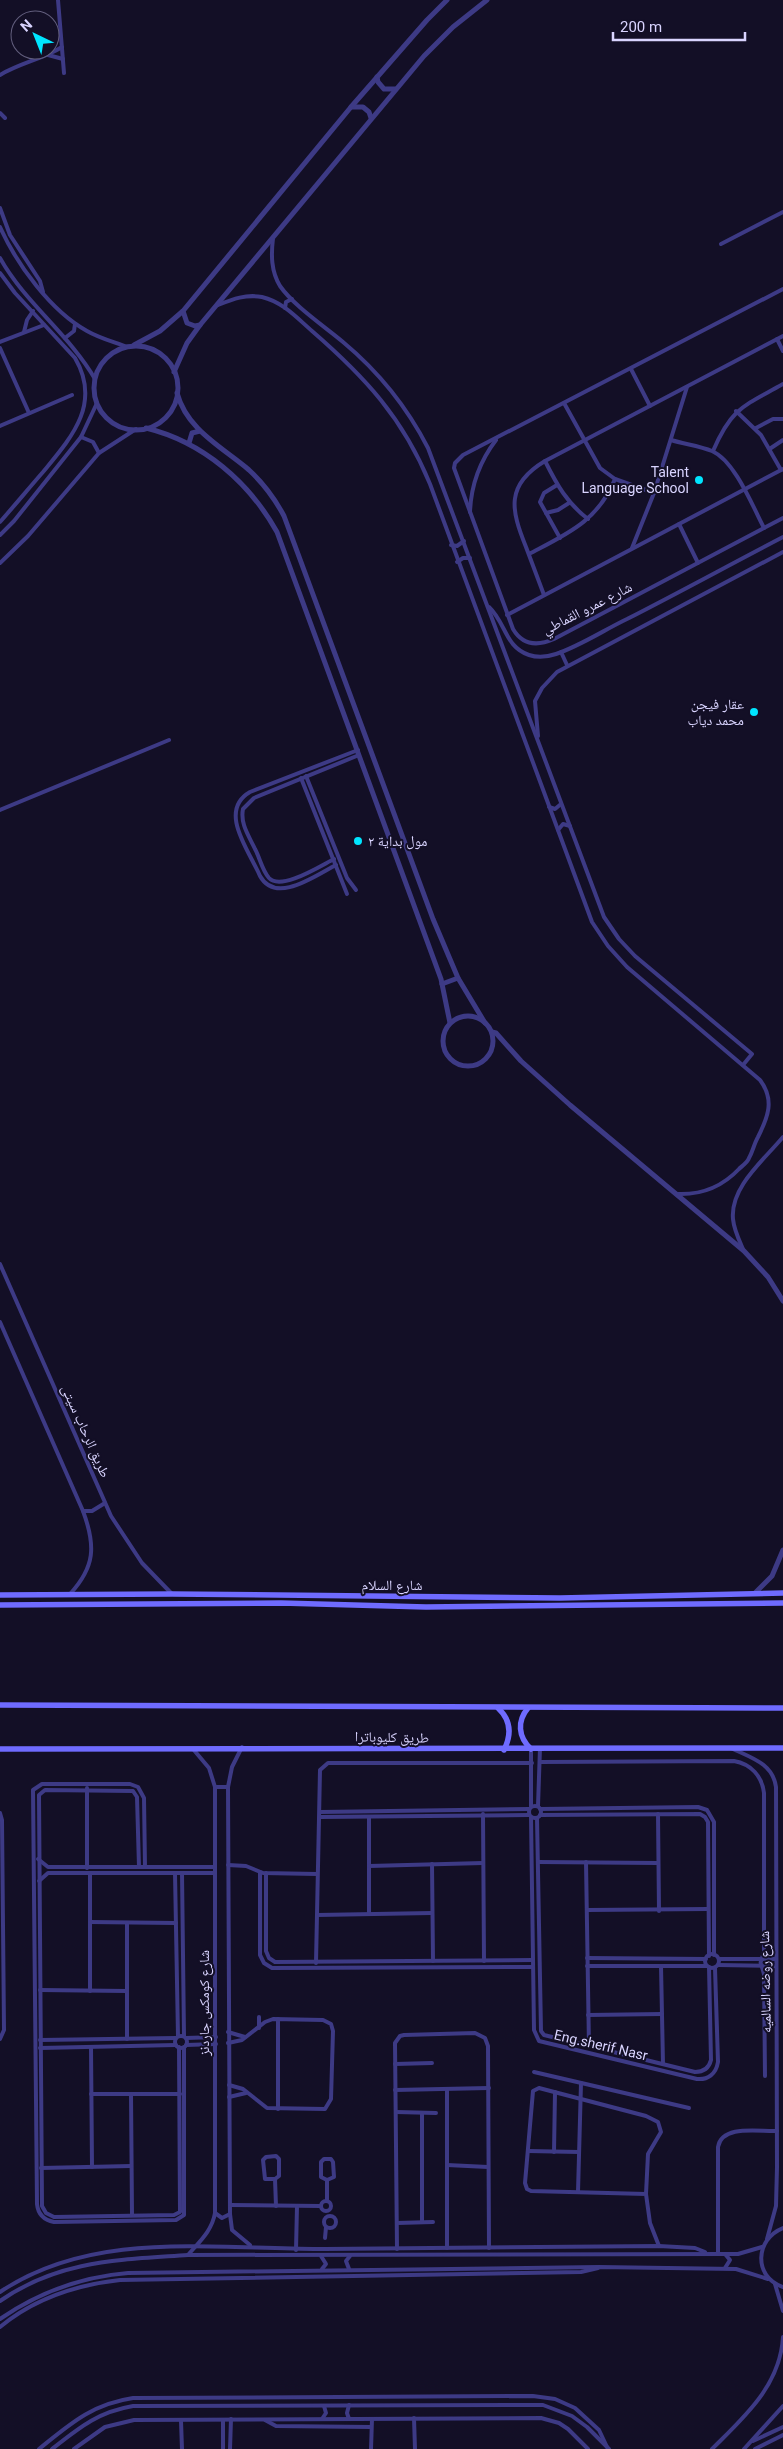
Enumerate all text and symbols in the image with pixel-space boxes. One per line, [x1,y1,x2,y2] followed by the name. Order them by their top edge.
[10,10,60,60] north arrow
[613,10,746,42] scale bar
[17,16,35,35] text: N
[620,18,662,36] text: 200 m
[581,464,689,496] place label: Talent Language School
[693,474,705,486] marker: Talent Language School
[539,579,636,641] street label: شارع عمرو القماطي
[687,696,744,728] place label: عقار فيجن محمد دياب
[748,706,760,718] marker: عقار فيجن محمد دياب
[368,833,427,850] place label: مول بداية ۲
[352,835,364,847] marker: مول بداية ۲
[57,1382,114,1481] street label: طريق الرحاب سيتى
[361,1577,423,1595] street label: شارع السلام
[355,1728,429,1748] street label: طريق كليوباترا
[756,1931,776,2033] street label: شارع روضه السالميه
[196,1950,214,2057] street label: شارع كومكس جاردنز
[553,2026,650,2064] street label: Eng.sherif Nasr

